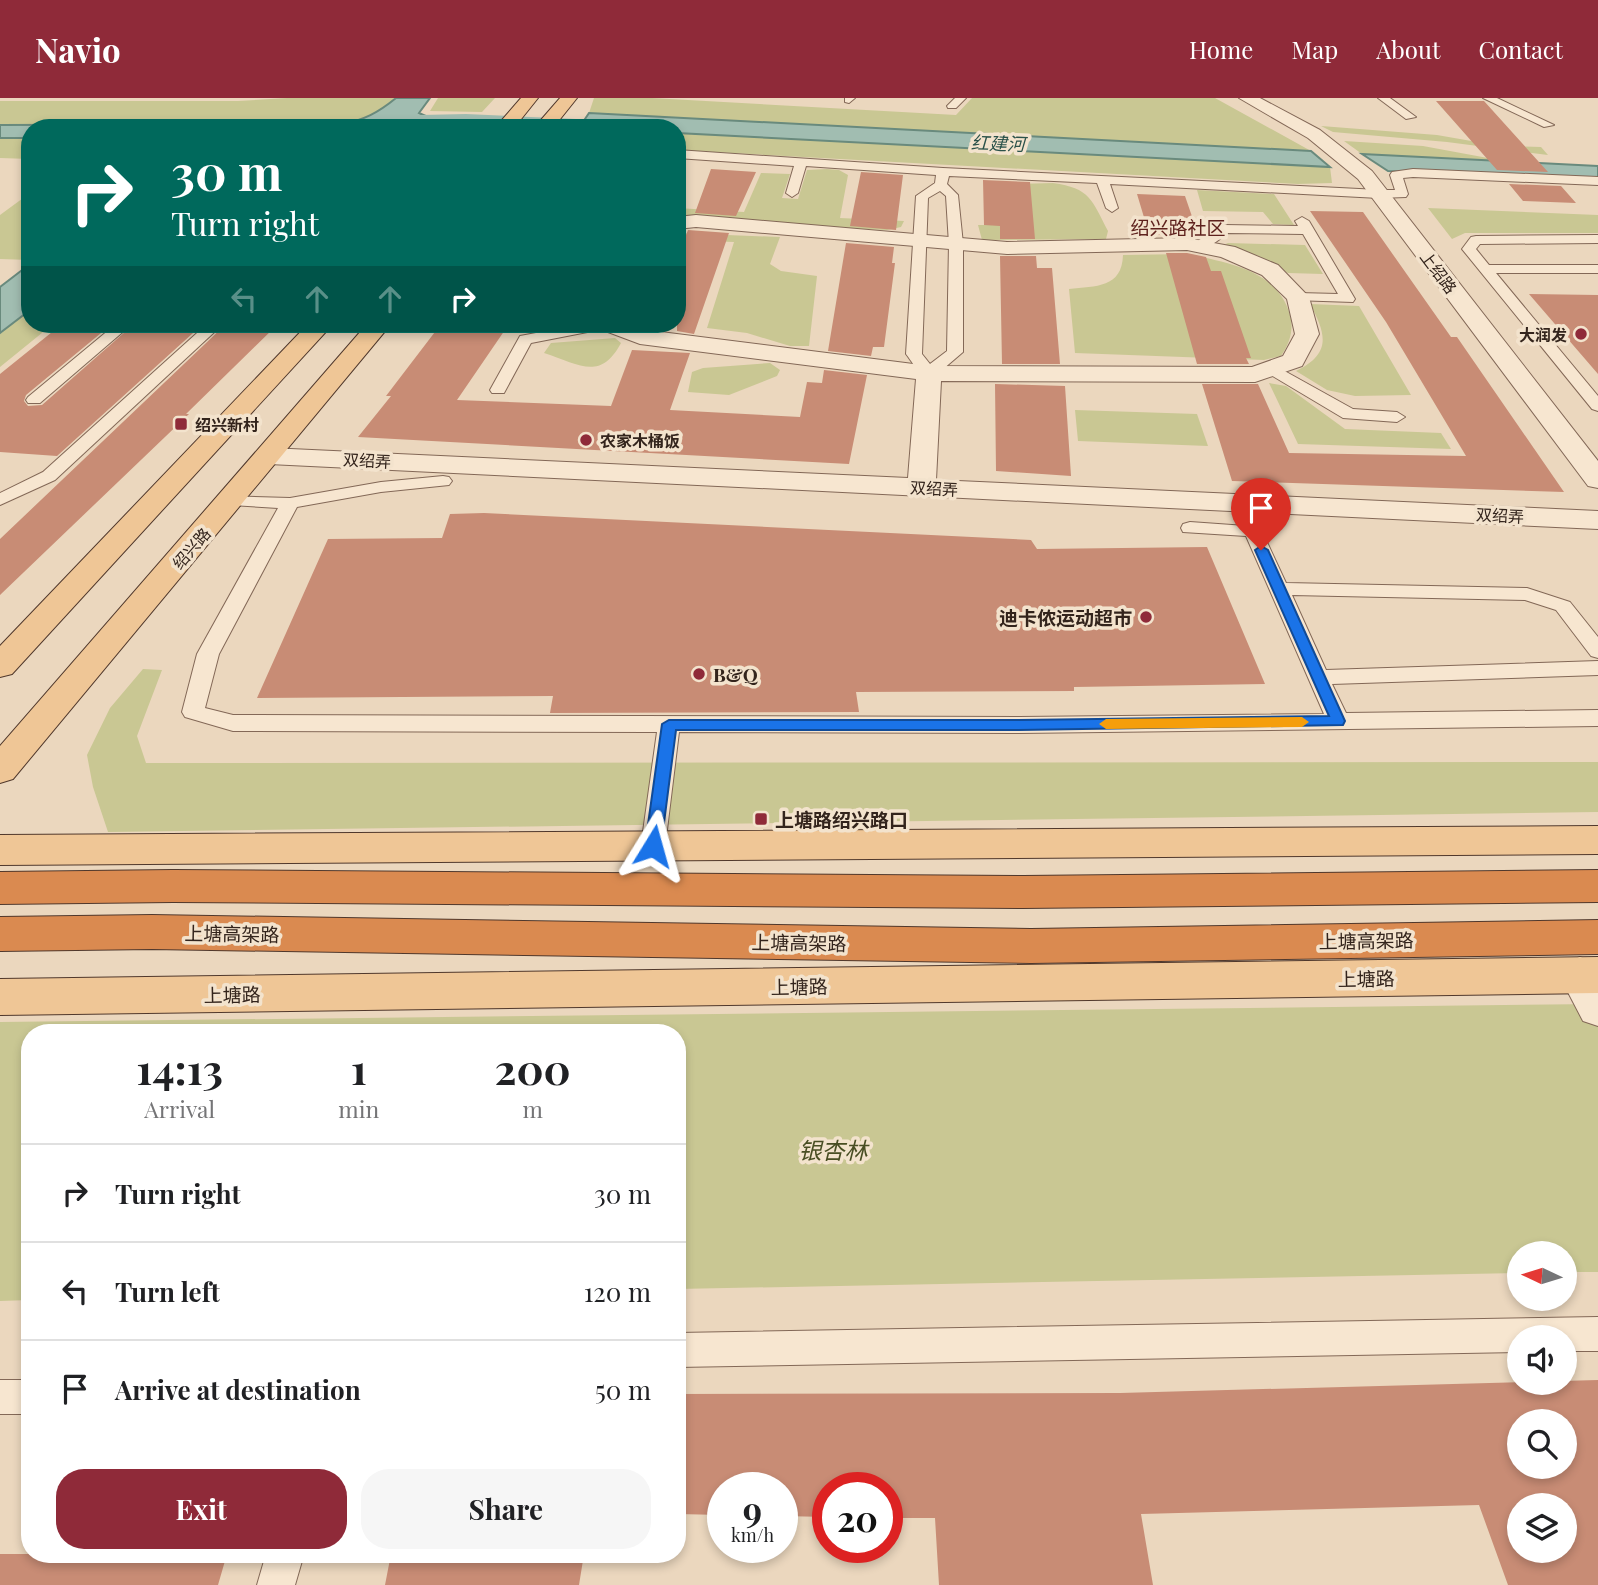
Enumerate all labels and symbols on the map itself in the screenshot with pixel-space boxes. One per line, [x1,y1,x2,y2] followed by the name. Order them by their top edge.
[971,130,1028,156] water label: 红建河
[1130,214,1226,240] district label: 绍兴路社区
[1416,247,1462,297] street label: 上绍路
[1519,324,1567,345] place label: 大润发
[1573,326,1589,342] marker: 大润发
[195,414,259,435] place label: 绍兴新村
[173,416,189,432] marker: 绍兴新村
[600,430,680,451] place label: 农家木桶饭
[578,432,594,448] marker: 农家木桶饭
[342,448,392,472] street label: 双绍弄
[909,476,959,500] street label: 双绍弄
[1231,478,1291,550] pin
[1475,503,1525,527] street label: 双绍弄
[167,523,215,573] street label: 绍兴路
[999,604,1132,630] place label: 迪卡侬运动超市
[1138,609,1154,625] marker: 迪卡侬运动超市
[713,661,758,687] place label: B&Q
[691,666,707,682] marker: B&Q
[775,806,908,832] place label: 上塘路绍兴路口
[616,809,690,883] position arrow
[753,811,769,827] marker: 上塘路绍兴路口
[184,919,280,947] street label: 上塘高架路
[1318,926,1414,954] street label: 上塘高架路
[751,928,847,956] street label: 上塘高架路
[1337,965,1395,991] street label: 上塘路
[770,973,828,999] street label: 上塘路
[203,981,261,1007] street label: 上塘路
[799,1134,871,1165] park label: 银杏林
[1507,1241,1577,1311] north arrow
[812,1472,903,1563] speed limit sign: 20

